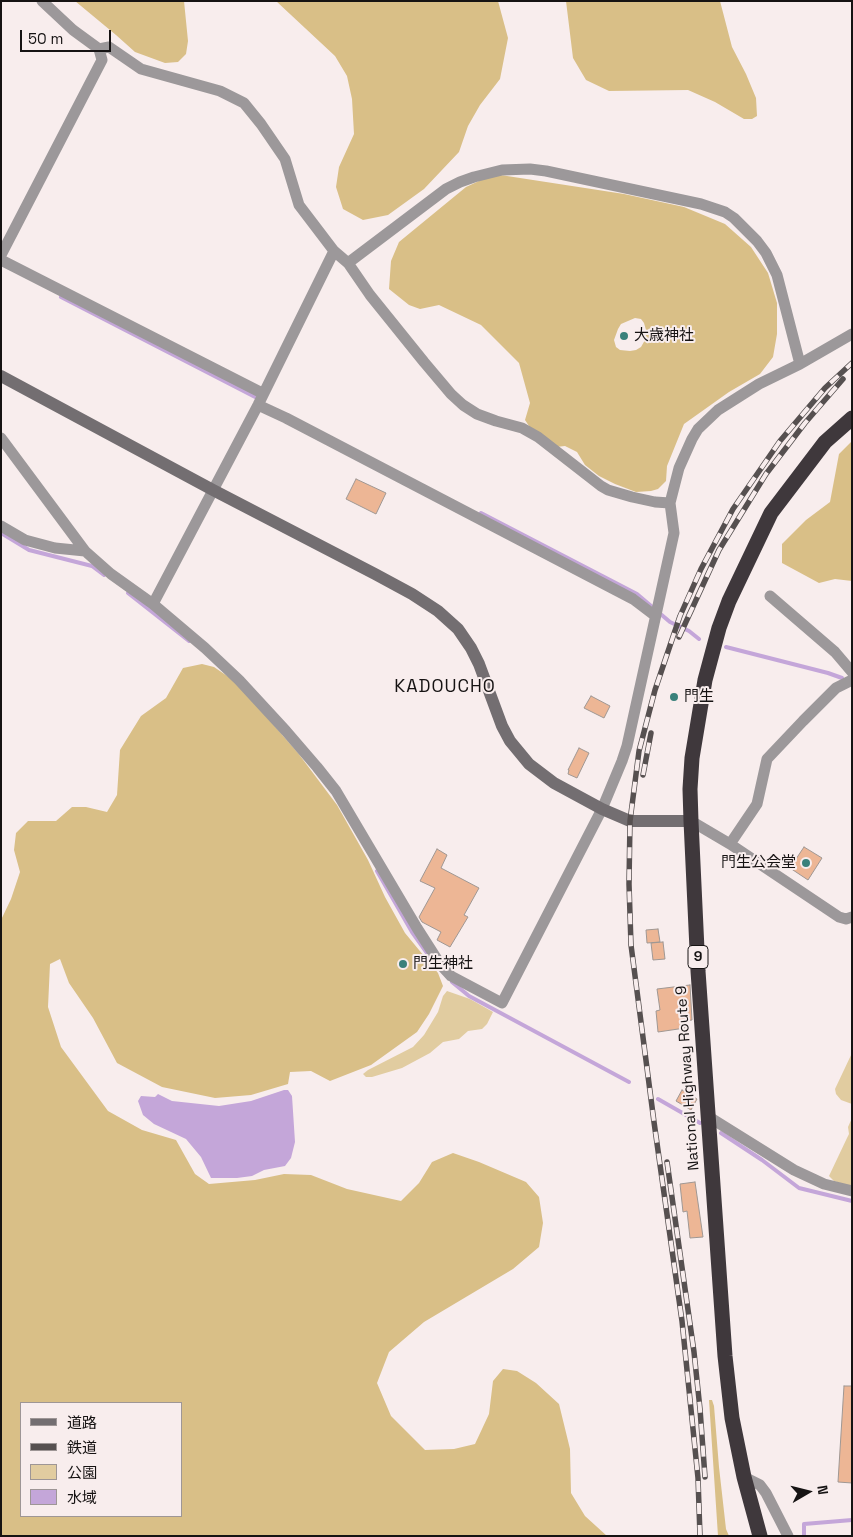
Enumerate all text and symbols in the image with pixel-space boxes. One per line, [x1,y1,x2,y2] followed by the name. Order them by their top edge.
[22,20,114,52] scale bar
[28,29,63,48] text: 50 m
[634,327,694,345] place label: 大歳神社
[618,330,630,342] marker: 大歳神社
[393,676,497,698] district label: KADOUCHO
[684,688,714,706] place label: 門生
[668,691,680,703] marker: 門生
[721,854,796,872] place label: 門生公会堂
[800,857,812,869] marker: 門生公会堂
[688,946,708,969] road number: 9
[413,955,473,973] place label: 門生神社
[397,958,409,970] marker: 門生神社
[673,985,703,1171] street label: National Highway Route 9
[20,1402,182,1517] legend
[67,1413,97,1432] text: 道路
[67,1438,97,1457] text: 鉄道
[67,1463,97,1482] text: 公園
[783,1467,833,1517] north arrow
[813,1484,832,1496] text: N
[67,1488,97,1507] text: 水域

